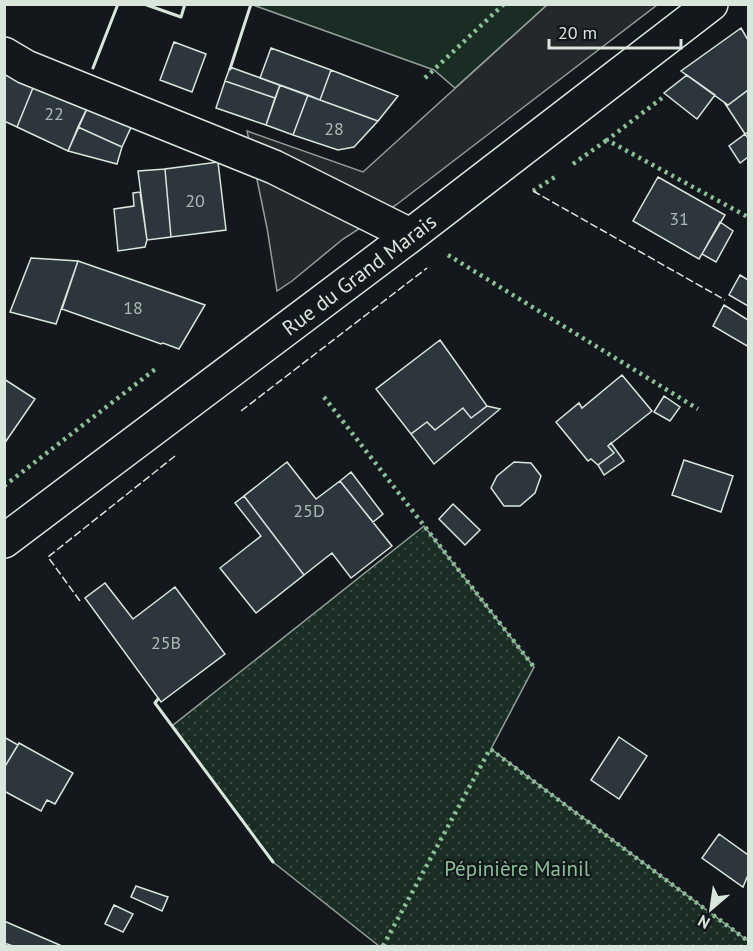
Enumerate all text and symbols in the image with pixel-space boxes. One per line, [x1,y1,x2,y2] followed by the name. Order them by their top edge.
[549,12,681,50] scale bar
[558,21,597,44] text: 20 m
[44,102,64,125] house number: 22
[324,117,344,140] house number: 28
[185,189,205,212] house number: 20
[276,207,441,341] street label: Rue du Grand Marais
[669,207,689,230] house number: 31
[123,296,143,319] house number: 18
[293,499,325,522] house number: 25D
[151,631,181,654] house number: 25B
[444,855,590,882] park label: Pépinière Mainil
[681,879,741,939] north arrow
[694,911,713,933] text: N

